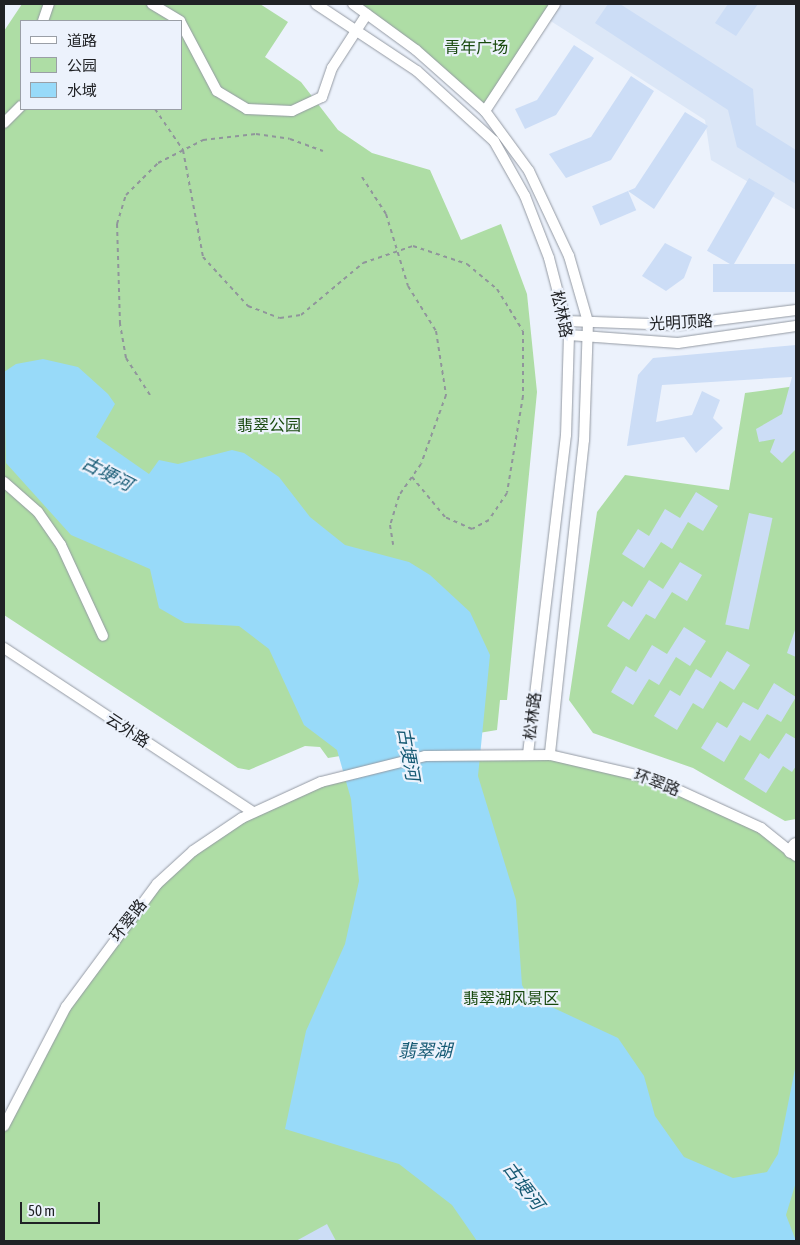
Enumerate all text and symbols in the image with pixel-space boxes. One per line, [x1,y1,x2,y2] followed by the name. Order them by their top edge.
[20,20,182,110] legend
[67,32,97,49] text: 道路
[444,37,508,57] park label: 青年广场
[67,57,97,74] text: 公园
[67,82,97,99] text: 水域
[548,289,576,339] street label: 松林路
[649,311,713,333] street label: 光明顶路
[237,415,301,435] park label: 翡翠公园
[78,452,136,496] water label: 古埂河
[520,691,544,741] street label: 松林路
[103,709,153,751] street label: 云外路
[393,726,423,782] water label: 古埂河
[631,764,683,800] street label: 环翠路
[106,895,150,945] street label: 环翠路
[463,988,559,1008] park label: 翡翠湖风景区
[398,1040,452,1062] water label: 翡翠湖
[498,1158,548,1214] water label: 古埂河
[22,1192,102,1224] scale bar
[28,1202,55,1219] text: 50 m

